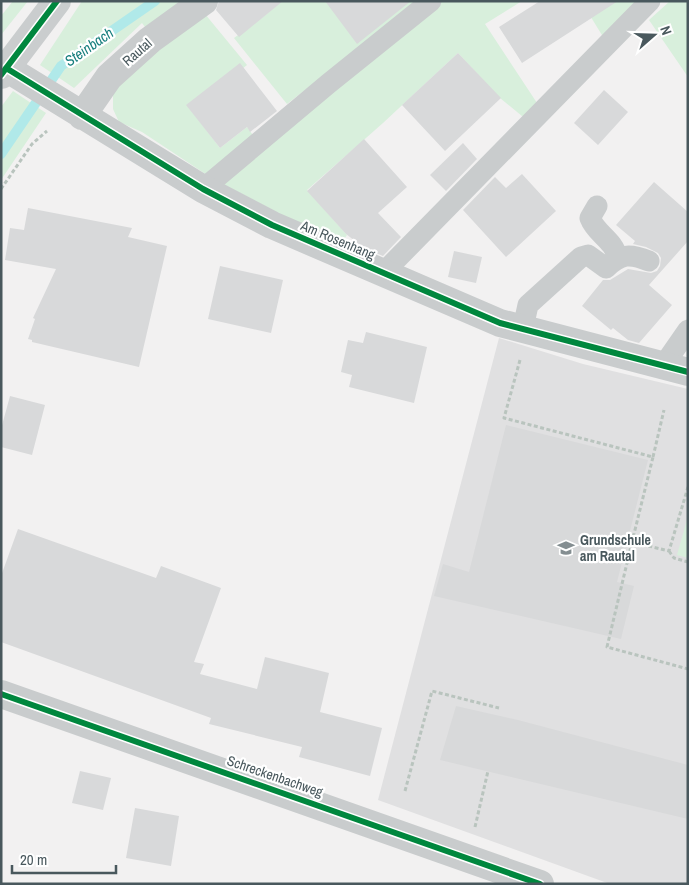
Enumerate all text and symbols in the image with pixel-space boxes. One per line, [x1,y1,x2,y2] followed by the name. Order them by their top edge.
[629,10,679,60] north arrow
[60,22,118,71] water label: Steinbach
[656,24,676,38] text: N
[119,34,155,70] street label: Rautal
[297,216,378,264] street label: Am Rosenhang
[580,531,651,565] place label: Grundschule am Rautal
[556,538,576,558] school or university icon: Grundschule am Rautal
[225,751,326,801] street label: Schreckenbachweg
[12,842,116,874] scale bar
[20,849,47,870] text: 20 m

